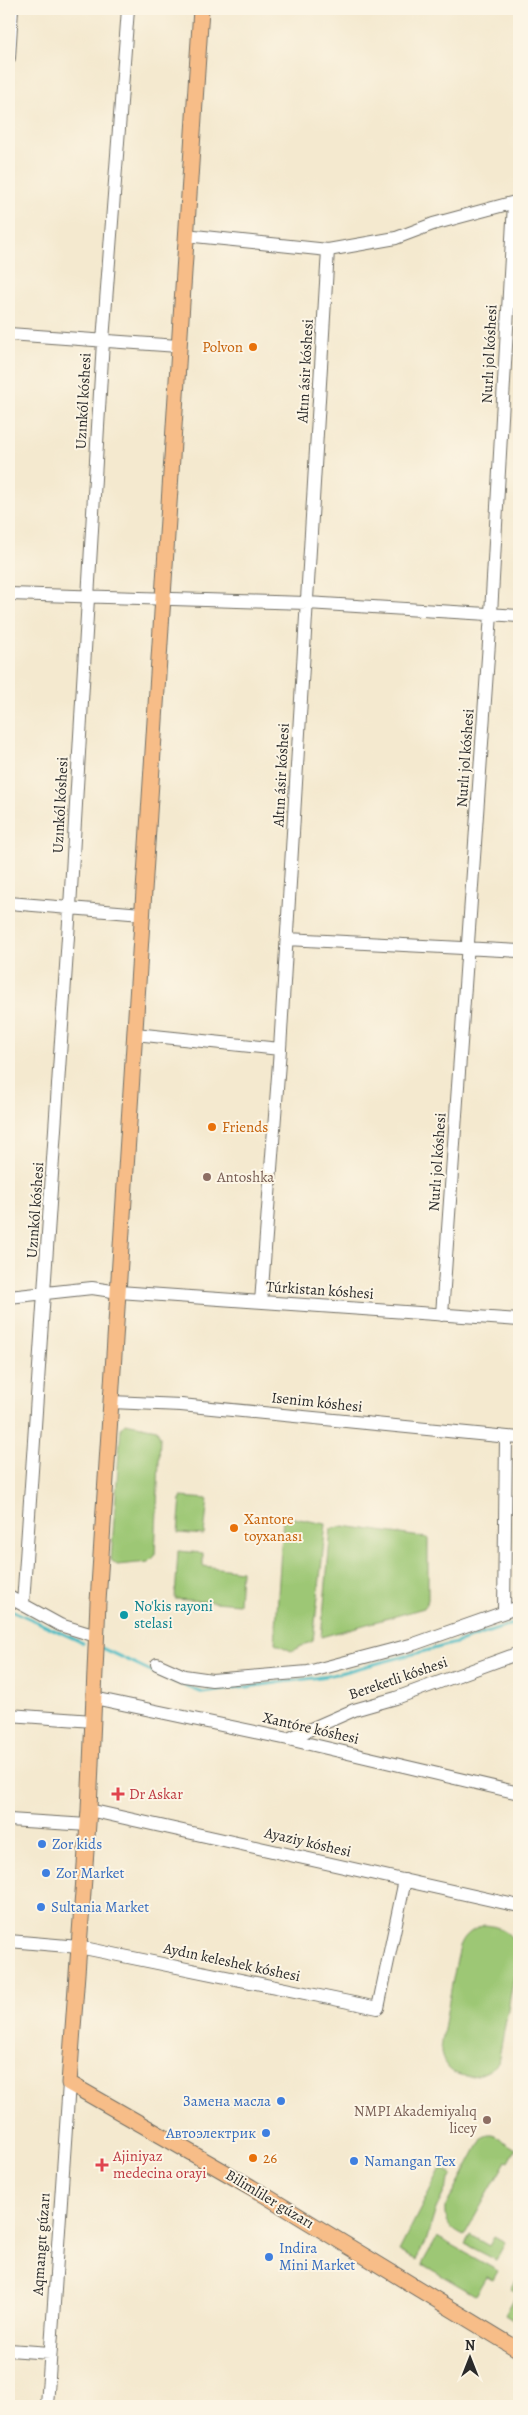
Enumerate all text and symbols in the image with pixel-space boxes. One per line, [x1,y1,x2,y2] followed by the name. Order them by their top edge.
[476,304,502,404] street label: Nurlı jol kóshesi
[292,318,318,425] street label: Altın ásir kóshesi
[202,337,243,357] place label: Polvon
[247,341,259,353] marker: Polvon
[70,352,96,450] street label: Uzınkól kóshesi
[452,708,478,808] street label: Nurlı jol kóshesi
[268,722,294,829] street label: Altın ásir kóshesi
[47,756,73,854] street label: Uzınkól kóshesi
[424,1112,450,1212] street label: Nurlı jol kóshesi
[222,1117,268,1137] place label: Friends
[206,1121,218,1133] marker: Friends
[22,1161,48,1259] street label: Uzınkól kóshesi
[216,1167,274,1187] place label: Antoshka
[201,1171,213,1183] marker: Antoshka
[265,1276,375,1304] street label: Túrkistan kóshesi
[270,1387,364,1417] street label: Isenim kóshesi
[244,1509,302,1546] place label: Xantore toyxanası
[228,1522,240,1534] marker: Xantore toyxanası
[134,1596,213,1633] place label: No'kis rayoni stelasi
[118,1609,130,1621] marker: No'kis rayoni stelasi
[346,1652,450,1704] street label: Bereketli kóshesi
[261,1707,361,1749] street label: Xantóre kóshesi
[129,1784,183,1804] place label: Dr Askar
[111,1787,125,1801] marker: Dr Askar
[262,1822,353,1862] street label: Ayaziy kóshesi
[52,1834,102,1854] place label: Zor kids
[36,1838,48,1850] marker: Zor kids
[56,1863,125,1883] place label: Zor Market
[40,1867,52,1879] marker: Zor Market
[51,1897,149,1917] place label: Sultania Market
[35,1901,47,1913] marker: Sultania Market
[161,1938,302,1986] street label: Aydın keleshek kóshesi
[183,2091,271,2111] place label: Замена масла
[275,2095,287,2107] marker: Замена масла
[354,2101,477,2138] place label: NMPI Akademiyalıq licey
[481,2114,493,2126] marker: NMPI Akademiyalıq licey
[165,2123,256,2143] place label: Автоэлектрик
[260,2127,272,2139] marker: Автоэлектрик
[112,2146,206,2183] place label: Ajiniyaz medecina orayi
[263,2148,277,2168] place label: 26
[364,2151,456,2171] place label: Namangan Tex
[247,2152,259,2164] marker: 26
[348,2155,360,2167] marker: Namangan Tex
[95,2158,109,2172] marker: Ajiniyaz medecina orayi
[222,2165,318,2233] street label: Bilimliler gúzarı
[27,2192,55,2297] street label: Aqmangıt gúzarı
[279,2238,355,2275] place label: Indira Mini Market
[263,2251,275,2263] marker: Indira Mini Market
[446,2332,496,2382] north arrow
[465,2336,475,2355] text: N

